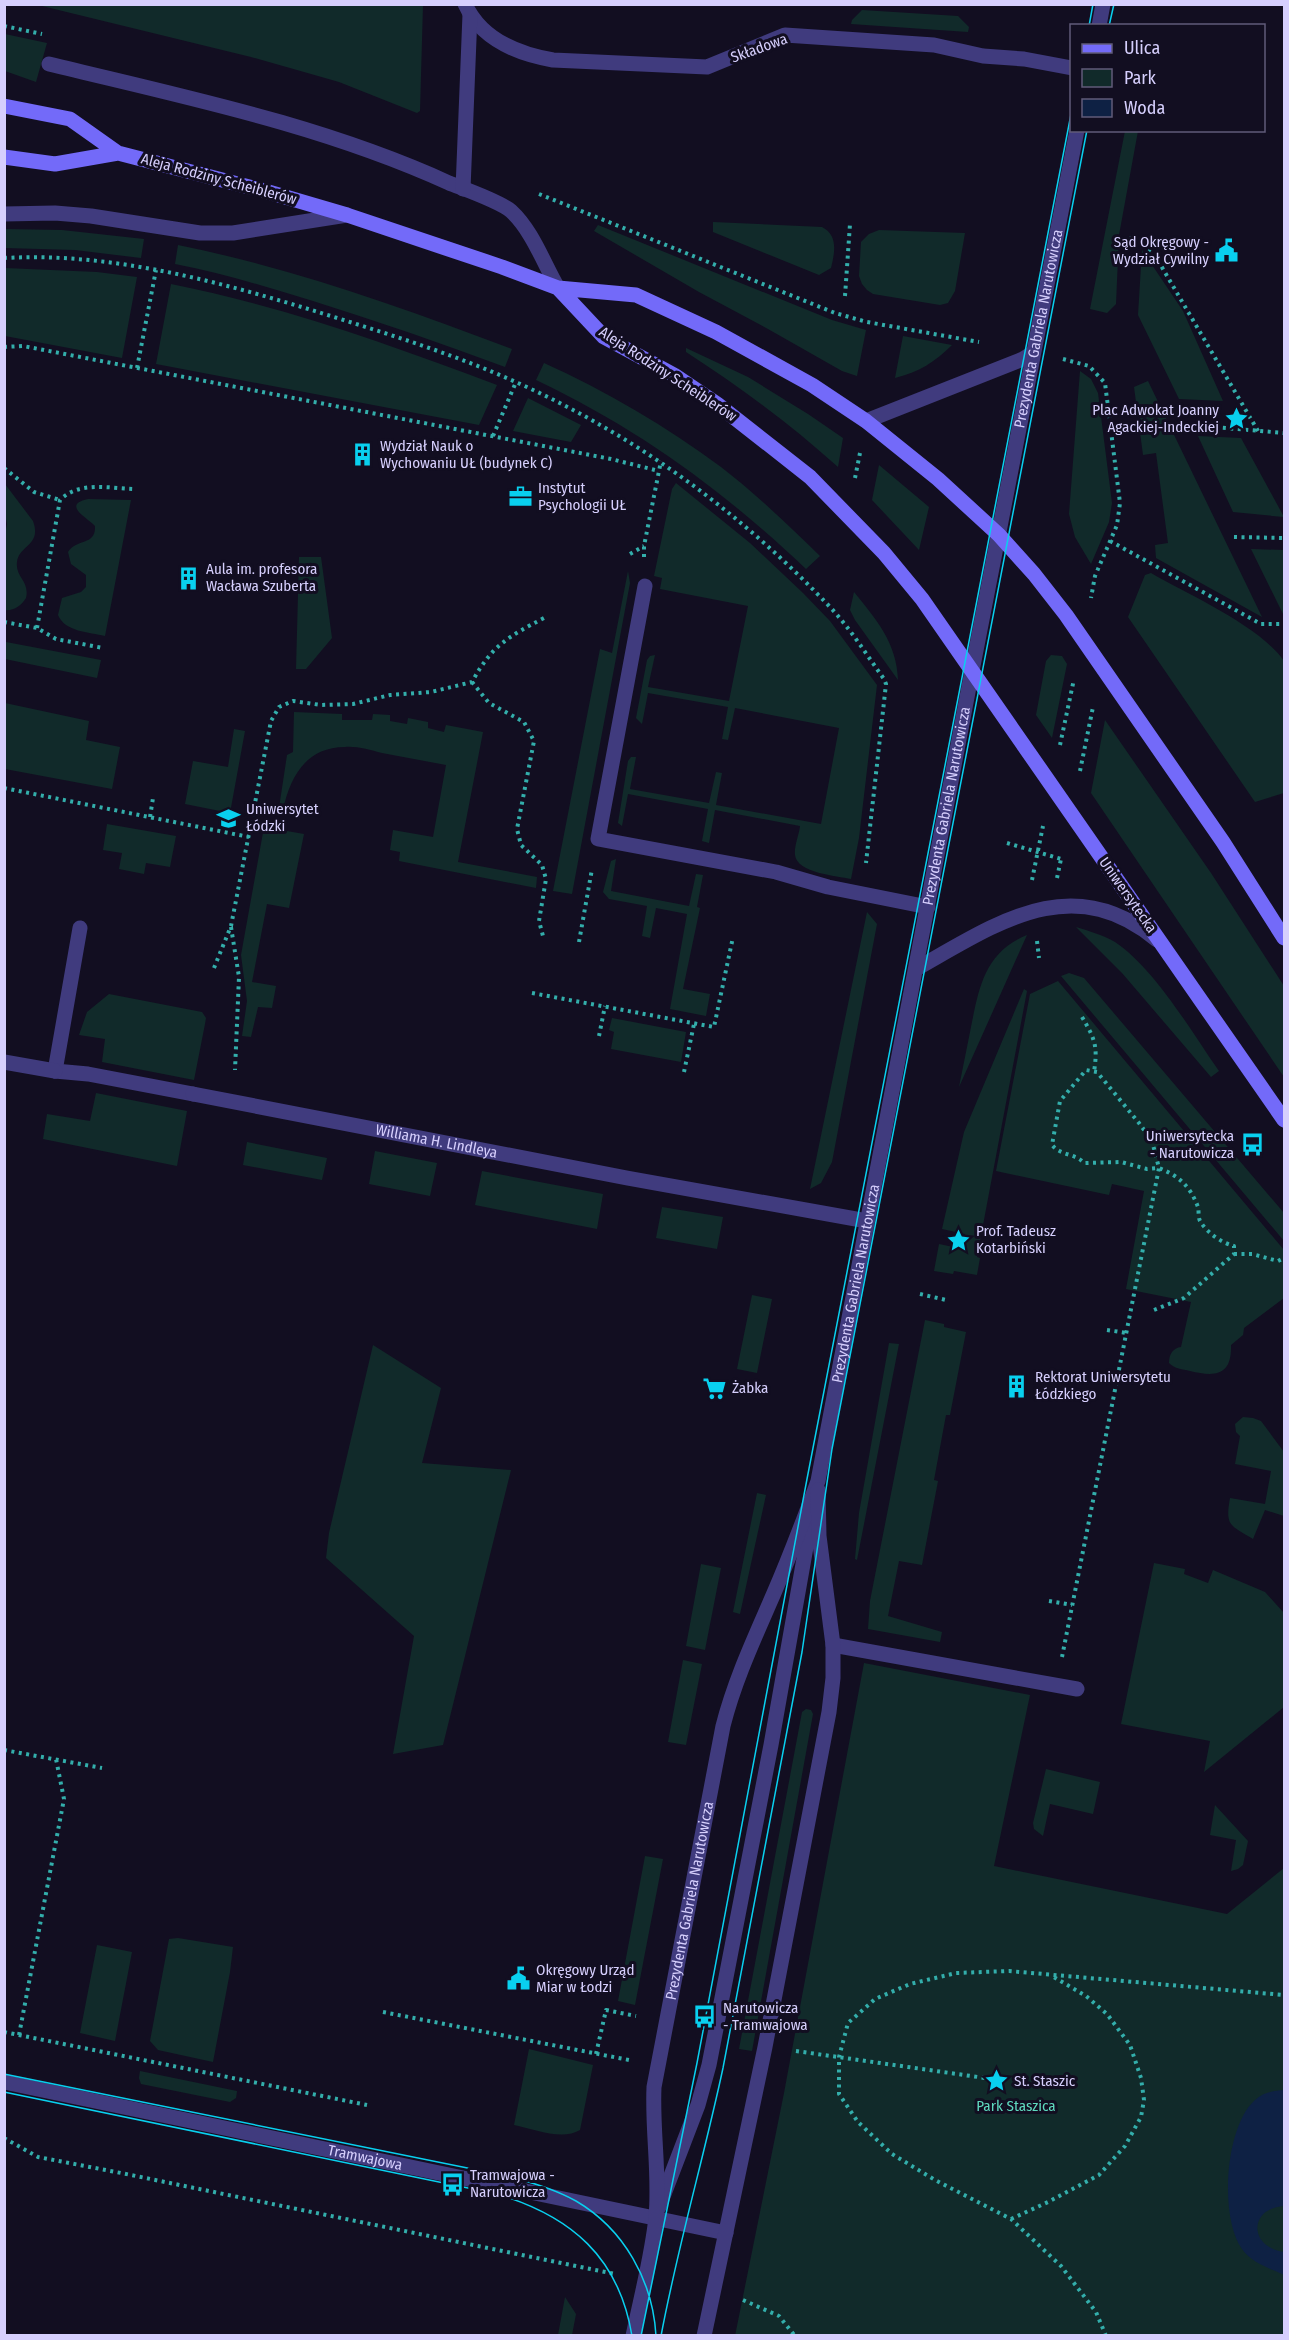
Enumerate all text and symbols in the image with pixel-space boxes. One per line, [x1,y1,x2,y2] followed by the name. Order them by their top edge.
[1070,24,1265,132] legend
[728,29,790,67] street label: Składowa
[1124,37,1160,59] text: Ulica
[1124,67,1157,89] text: Park
[1124,97,1165,119] text: Woda
[139,150,299,208] street label: Aleja Rodziny Scheiblerów
[1010,228,1066,430] street label: Prezydenta Gabriela Narutowicza
[1113,233,1209,268] place label: Sąd Okręgowy - Wydział Cywilny
[1214,238,1240,264] public building icon: Sąd Okręgowy - Wydział Cywilny
[596,323,740,425] street label: Aleja Rodziny Scheiblerów
[1092,401,1219,436] place label: Plac Adwokat Joanny Agackiej-Indeckiej
[1224,406,1250,432] place icon: Plac Adwokat Joanny Agackiej-Indeckiej
[380,437,552,472] place label: Wydział Nauk o Wychowaniu UŁ (budynek C)
[349,442,375,468] building icon: Wydział Nauk o Wychowaniu UŁ (budynek C)
[538,479,626,514] place label: Instytut Psychologii UŁ
[507,484,533,510] office icon: Instytut Psychologii UŁ
[206,560,317,595] place label: Aula im. profesora Wacława Szuberta
[175,565,201,591] building icon: Aula im. profesora Wacława Szuberta
[919,705,974,907] street label: Prezydenta Gabriela Narutowicza
[246,800,319,835] place label: Uniwersytet Łódzki
[215,805,241,831] school or university icon: Uniwersytet Łódzki
[1095,854,1161,936] street label: Uniwersytecka
[374,1121,499,1162] street label: Williama H. Lindleya
[1146,1127,1234,1162] place label: Uniwersytecka - Narutowicza
[1239,1132,1265,1158] bus stop icon: Uniwersytecka - Narutowicza
[828,1183,883,1384] street label: Prezydenta Gabriela Narutowicza
[976,1222,1056,1257] place label: Prof. Tadeusz Kotarbiński
[945,1227,971,1253] place icon: Prof. Tadeusz Kotarbiński
[1035,1368,1171,1403] place label: Rektorat Uniwersytetu Łódzkiego
[1004,1373,1030,1399] building icon: Rektorat Uniwersytetu Łódzkiego
[701,1375,727,1401] supermarket icon: Żabka
[732,1379,768,1397] place label: Żabka
[662,1800,717,2002] street label: Prezydenta Gabriela Narutowicza
[536,1961,634,1996] place label: Okręgowy Urząd Miar w Łodzi
[505,1966,531,1992] public building icon: Okręgowy Urząd Miar w Łodzi
[723,1999,808,2034] place label: Narutowicza - Tramwajowa
[692,2004,718,2030] bus stop icon: Narutowicza - Tramwajowa
[983,2068,1009,2094] place icon: St. Staszic
[1014,2072,1076,2090] place label: St. Staszic
[976,2097,1056,2115] park label: Park Staszica
[326,2141,404,2174] street label: Tramwajowa
[470,2166,555,2201] place label: Tramwajowa - Narutowicza
[439,2171,465,2197] bus stop icon: Tramwajowa - Narutowicza

